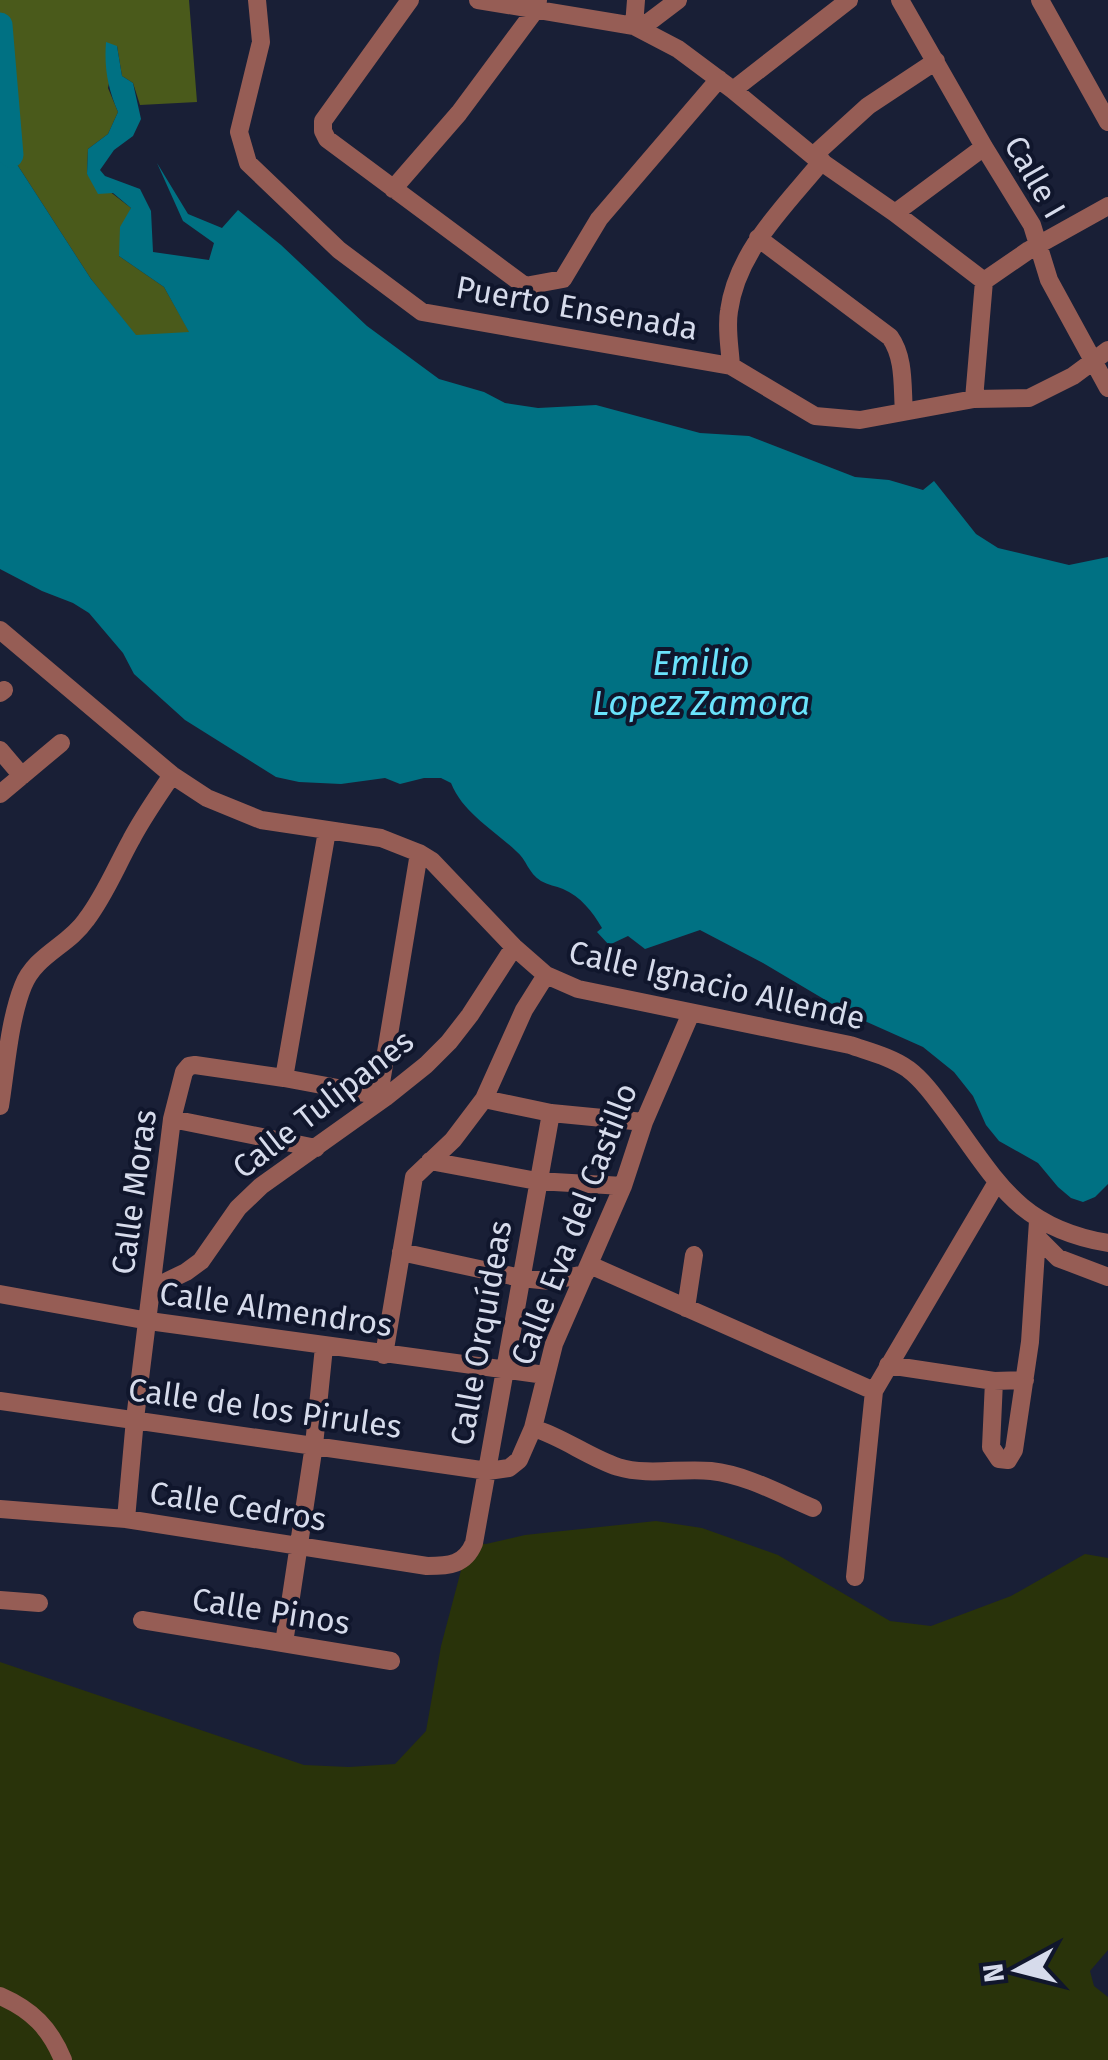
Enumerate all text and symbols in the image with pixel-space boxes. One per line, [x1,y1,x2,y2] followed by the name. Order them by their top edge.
[996,129,1074,225] street label: Calle I
[453,268,701,348] street label: Puerto Ensenada
[592,642,810,724] water label: Emilio Lopez Zamora
[565,932,869,1038] street label: Calle Ignacio Allende
[225,1022,421,1186] street label: Calle Tulipanes
[503,1078,645,1370] street label: Calle Eva del Castillo
[104,1107,164,1277] street label: Calle Moras
[443,1218,519,1448] street label: Calle Orquídeas
[157,1274,395,1344] street label: Calle Almendros
[126,1370,404,1446] street label: Calle de los Pirules
[147,1473,329,1539] street label: Calle Cedros
[189,1580,353,1642] street label: Calle Pinos
[968,1920,1068,2020] north arrow
[976,1962,1011,1984] text: N

